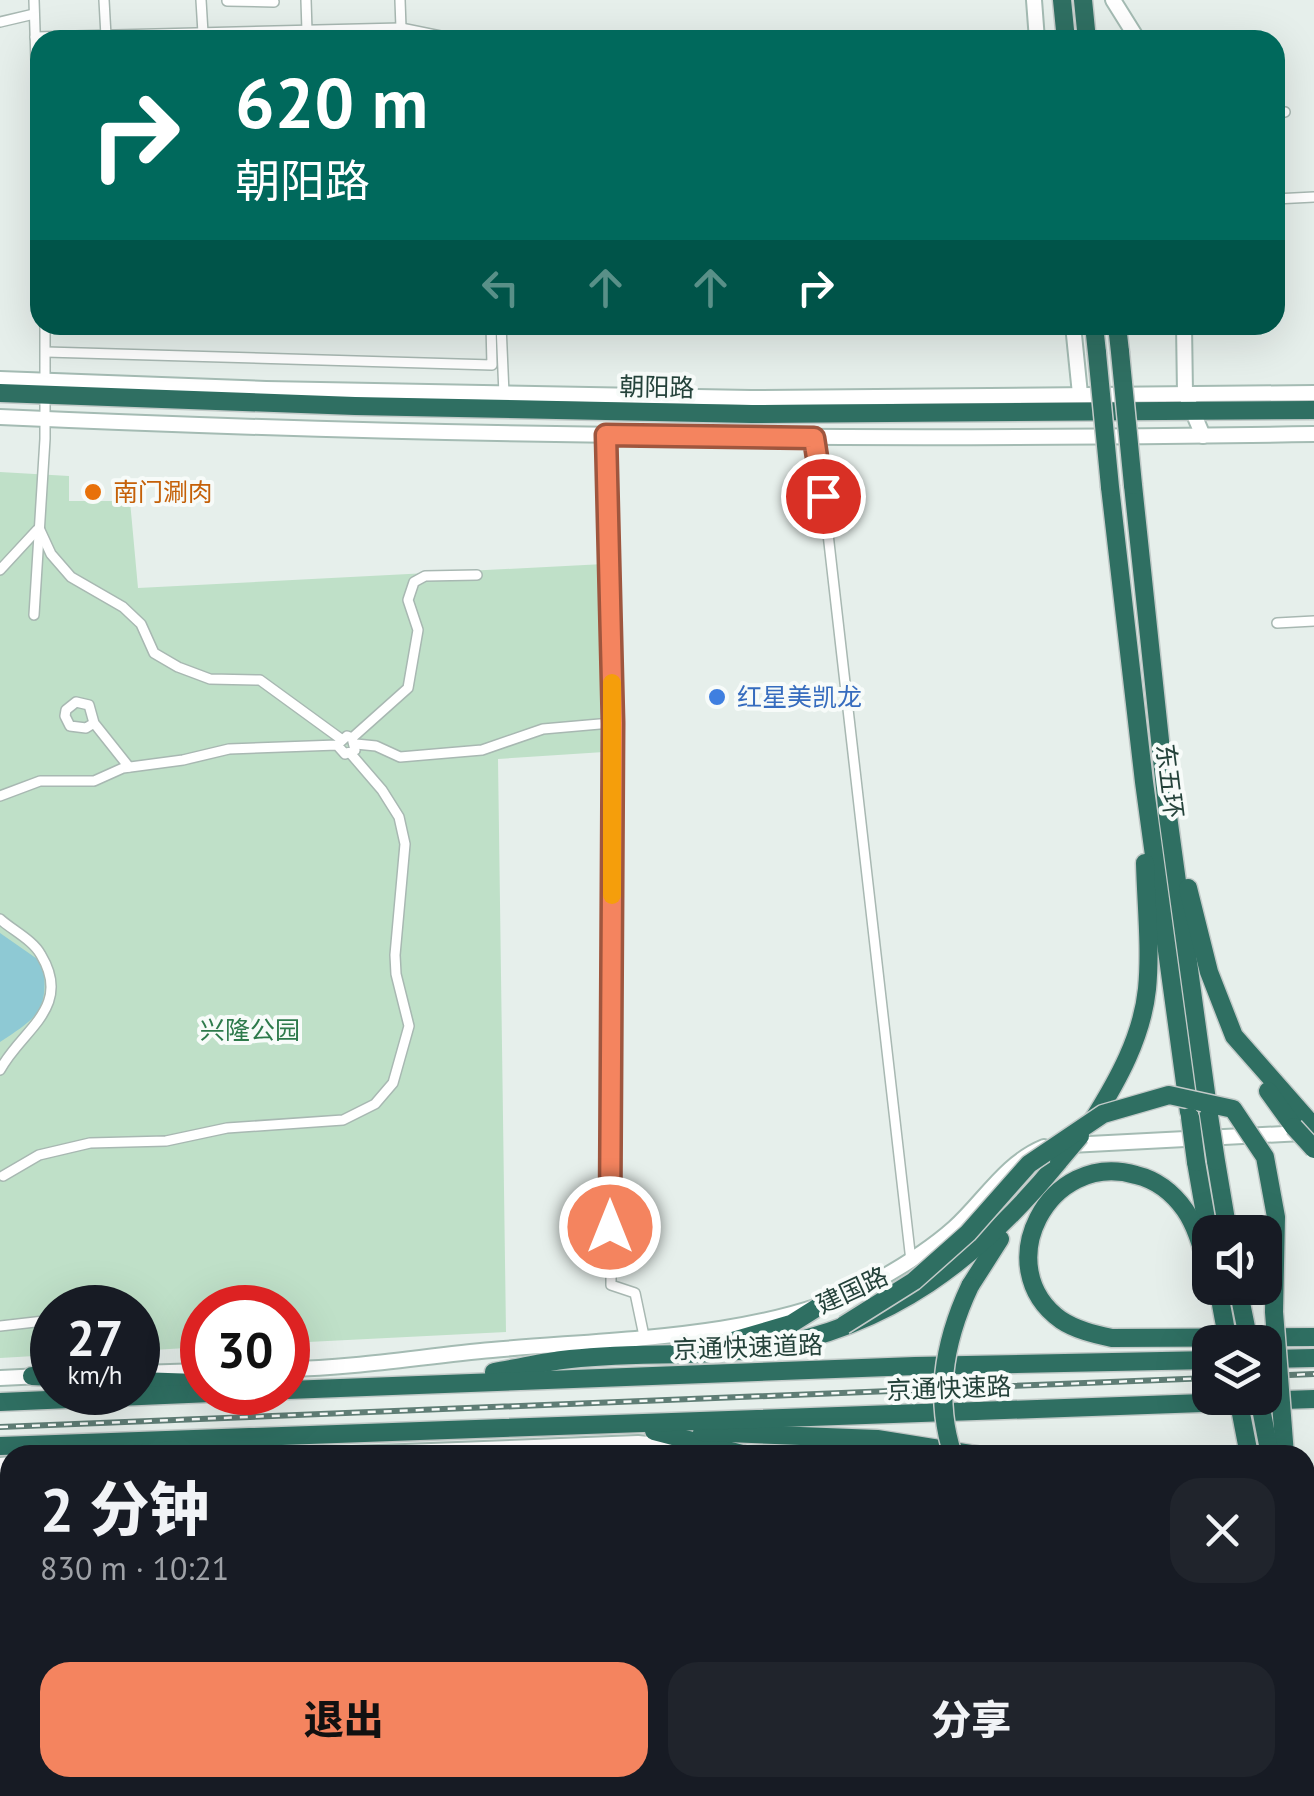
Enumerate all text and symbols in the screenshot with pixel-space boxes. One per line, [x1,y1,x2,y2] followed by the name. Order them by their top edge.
[235,57,428,147] text: 620 m
[70,70,200,200] icon: right
[235,151,370,209] text: 朝阳路
[473,260,528,315] icon: left
[578,260,633,315] icon: ahead
[683,260,738,315] icon: ahead
[788,260,843,315] icon: right
[619,370,695,404] street label: 朝阳路
[781,454,866,539] pin
[796,469,851,524] icon: arrive
[113,476,213,508] place label: 南门涮肉
[82,481,104,503] marker: 南门涮肉
[737,681,862,713] place label: 红星美凯龙
[706,686,728,708] marker: 红星美凯龙
[1150,742,1190,820] street label: 东五环
[200,1014,300,1046] park label: 兴隆公园
[558,1175,662,1279] position arrow
[1192,1215,1282,1415] map controls
[1192,1215,1282,1305] button: sound
[811,1260,893,1320] street label: 建国路
[180,1285,310,1415] speed limit sign: 30
[67,1305,123,1370] text: 27
[1192,1325,1282,1415] button: layers
[672,1328,824,1366] street label: 京通快速道路
[68,1359,122,1391] text: km/h
[886,1370,1012,1406] street label: 京通快速路
[40,1470,209,1548] text: 2 分钟
[1170,1478,1275,1583] button: close
[40,1547,229,1589] text: 830 m · 10:21
[40,1662,648,1777] button: 退出
[668,1662,1275,1777] button: 分享

